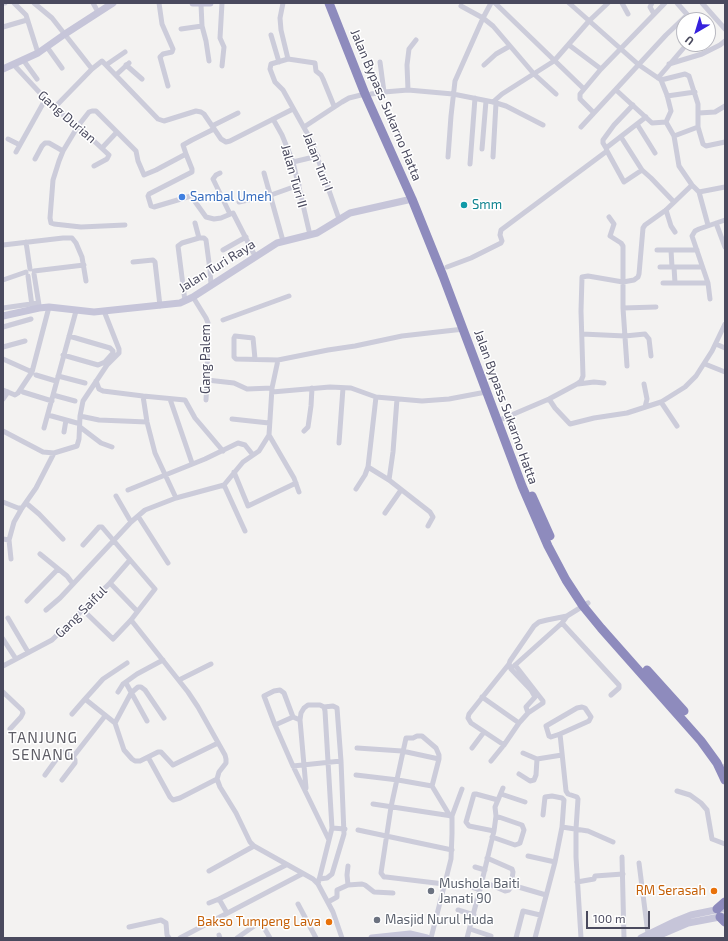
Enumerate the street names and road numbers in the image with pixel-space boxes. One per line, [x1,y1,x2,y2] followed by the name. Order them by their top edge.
[347,27,425,183] street label: Jalan Bypass Sukarno Hatta
[35,87,99,147] street label: Gang Durian
[300,130,336,194] street label: Jalan Turi I
[278,143,310,209] street label: Jalan Turi II
[176,236,258,296] street label: Jalan Turi Raya
[198,324,214,394] street label: Gang Palem
[471,328,541,486] street label: Jalan Bypass Sukarno Hatta
[52,583,110,641] street label: Gang Saiful

